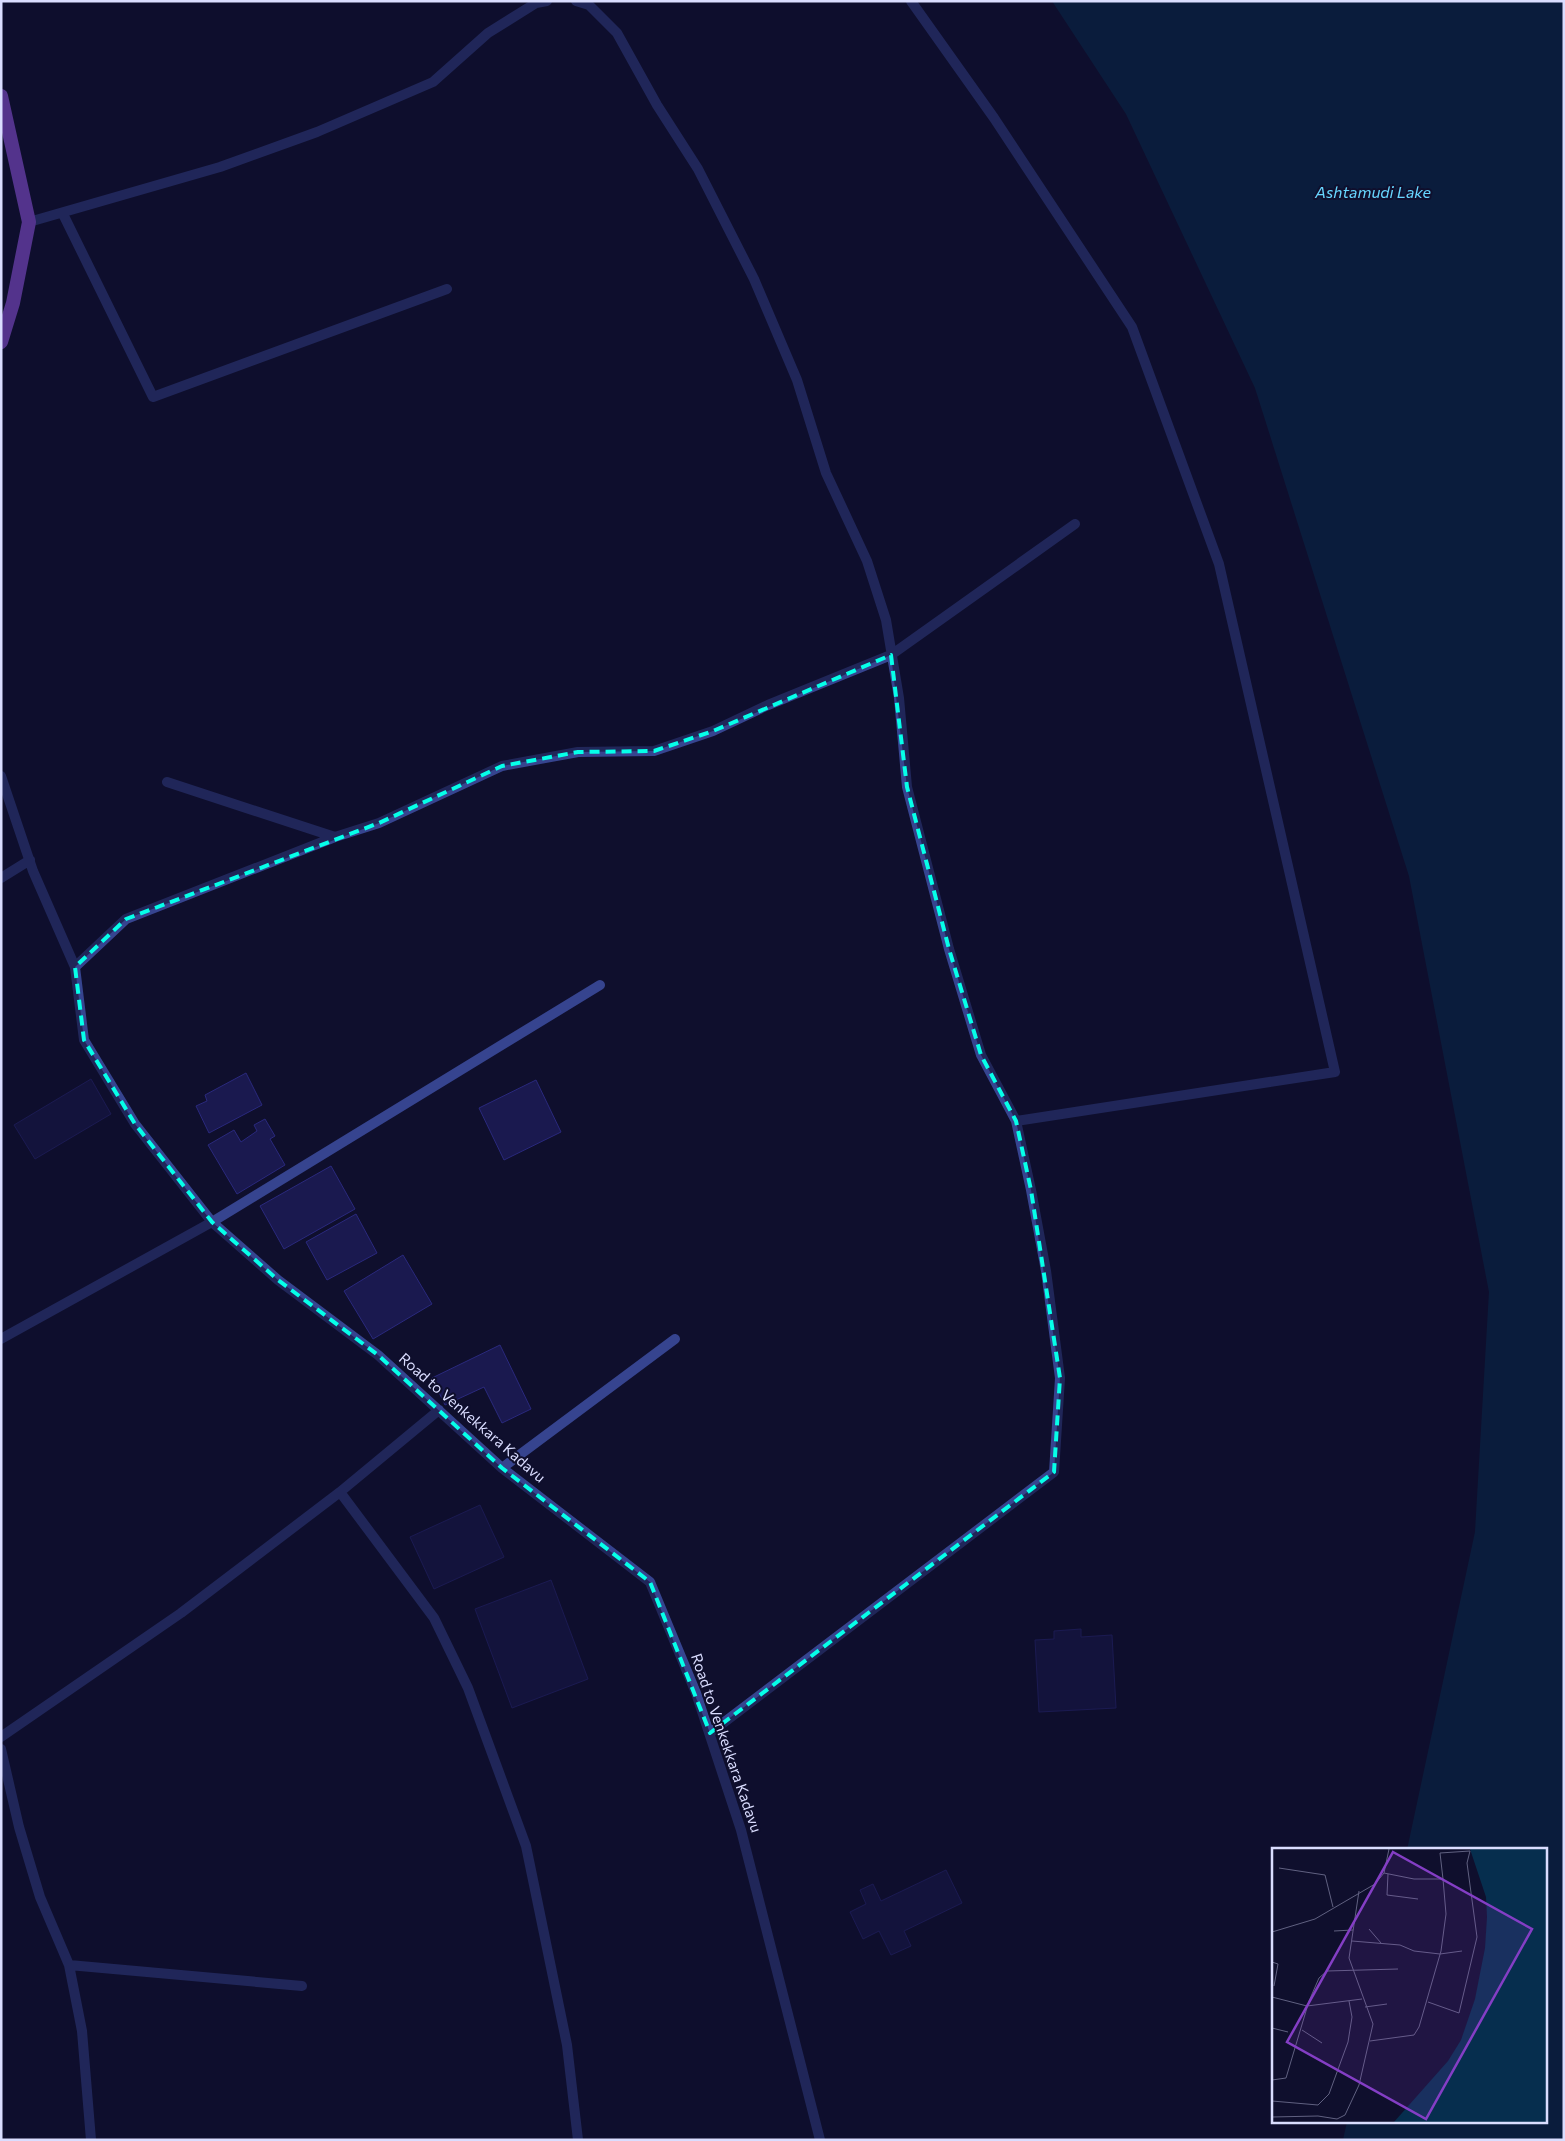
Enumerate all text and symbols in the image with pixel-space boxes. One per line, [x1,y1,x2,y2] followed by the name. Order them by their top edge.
[1314,182,1432,201] water label: Ashtamudi Lake
[396,1349,550,1486] street label: Road to Venkekkara Kadavu
[688,1651,766,1835] street label: Road to Venkekkara Kadavu
[1272,1848,1548,2124] inset map

